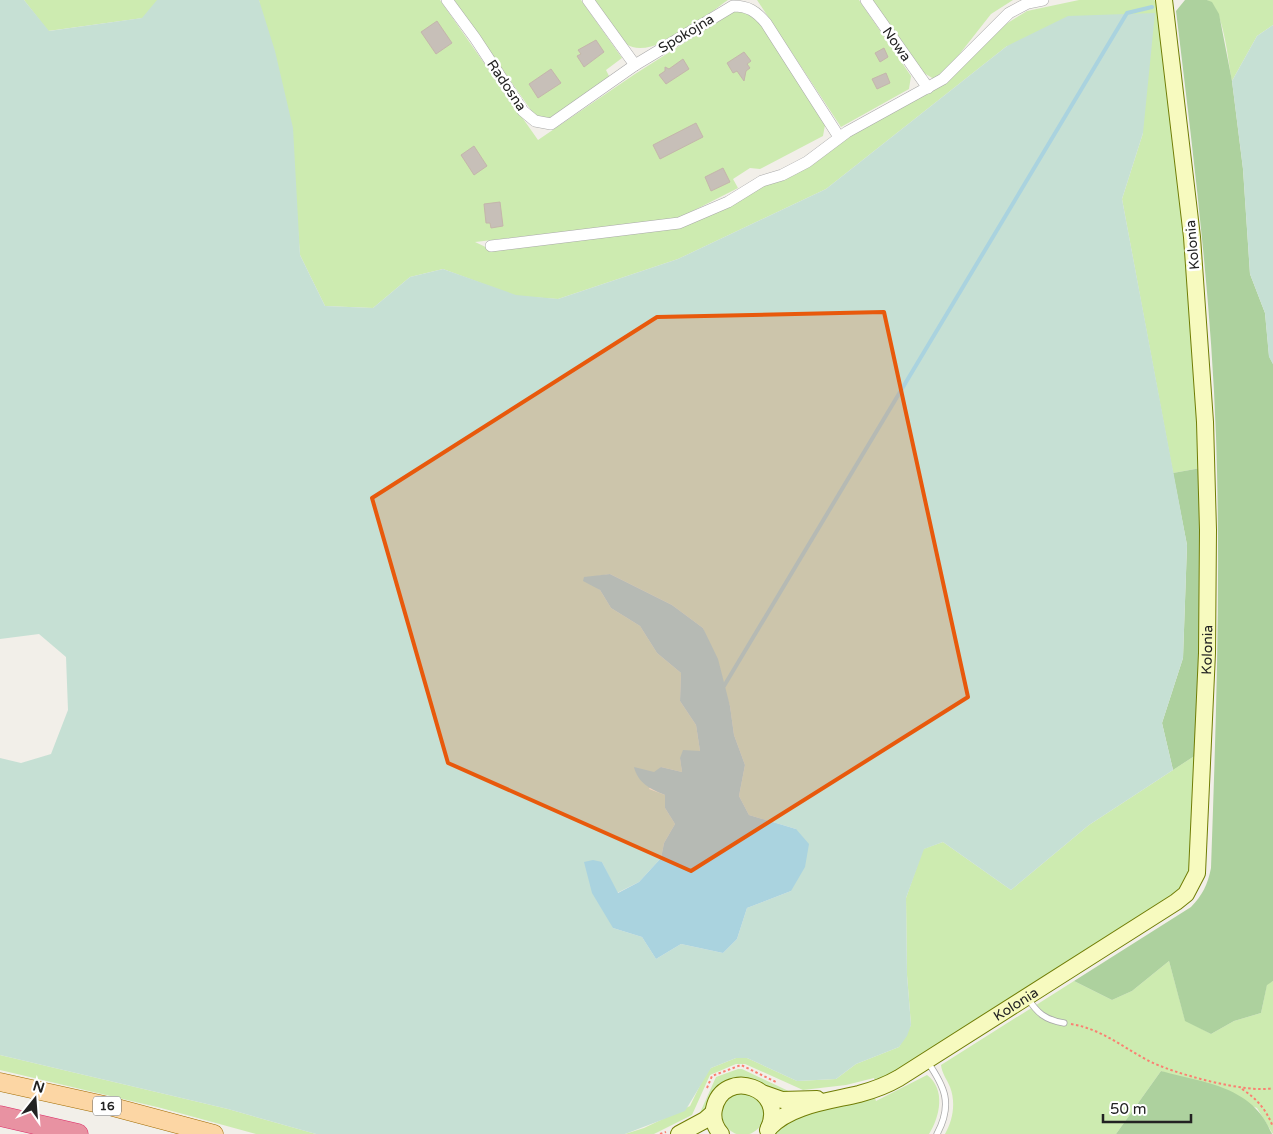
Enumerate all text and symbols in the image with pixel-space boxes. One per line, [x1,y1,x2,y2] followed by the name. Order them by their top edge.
[655,10,717,57] street label: Spokojna
[879,24,915,65] street label: Nowa
[483,56,530,114] street label: Radosna
[1182,219,1203,270] street label: Kolonia
[1198,625,1216,675] street label: Kolonia
[990,984,1041,1025] street label: Kolonia
[10,1074,60,1124] north arrow
[31,1077,47,1097] text: N
[1103,1092,1190,1124] scale bar
[93,1096,121,1116] road number: 16
[1110,1100,1147,1118] text: 50 m

